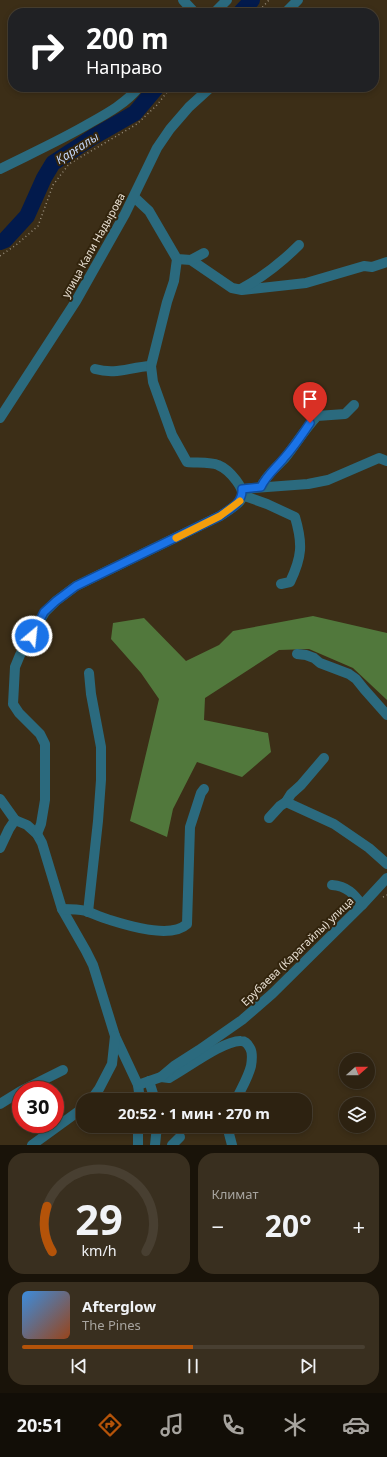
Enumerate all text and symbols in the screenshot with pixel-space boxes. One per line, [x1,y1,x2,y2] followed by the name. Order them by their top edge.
[86,19,169,57] text: 200 m
[20,24,72,76] icon: right
[86,55,162,79] text: Направо
[52,128,102,168] water label: Қарғалы
[58,190,128,300] street label: улица Кали Надырова
[293,382,327,423] pin
[299,388,321,410] icon: arrive
[11,615,53,657] position arrow
[238,893,356,1009] street label: Ерубаева (Карагайлы) улица
[339,1053,375,1089] north arrow
[339,1053,375,1133] map controls
[12,1081,64,1133] speed limit sign: 30
[339,1097,375,1133] button: layers
[118,1103,270,1123] text: 20:52 · 1 мин · 270 m
[212,1185,258,1203] text: Климат
[75,1190,123,1246] text: 29
[265,1205,312,1246] text: 20°
[212,1211,224,1241] text: −
[352,1211,365,1241] text: +
[81,1240,116,1259] text: km/h
[82,1296,156,1316] text: Afterglow
[82,1316,141,1334] text: The Pines
[68,1355,90,1377] icon: previous
[182,1355,204,1377] icon: pause
[297,1355,319,1377] icon: next
[96,1411,124,1439] icon: directions
[158,1411,186,1439] icon: music
[219,1411,247,1439] icon: phone
[281,1411,309,1439] icon: climate
[342,1411,370,1439] icon: car
[17,1413,63,1437] text: 20:51

